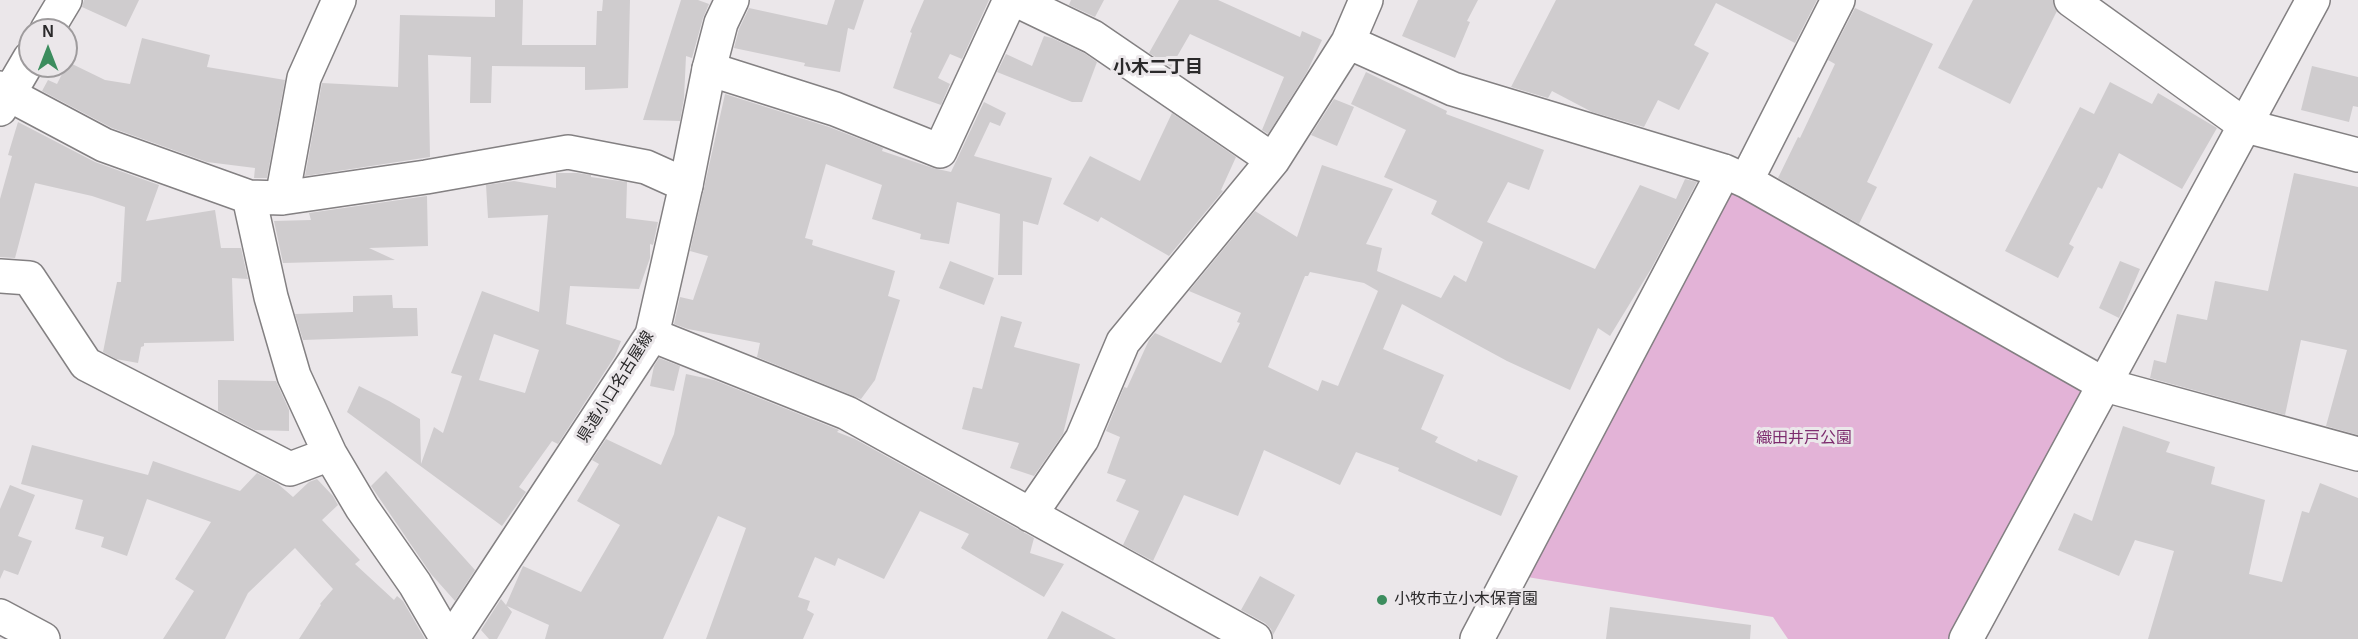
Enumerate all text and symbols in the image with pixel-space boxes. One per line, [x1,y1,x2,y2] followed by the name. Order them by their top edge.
[18,18,78,78] north arrow
[42,23,54,40] text: N
[1113,57,1203,79] district label: 小木二丁目
[574,328,658,446] street label: 県道小口名古屋線
[1756,429,1852,449] park label: 織田井戸公園
[1394,590,1538,610] place label: 小牧市立小木保育園
[1375,593,1389,607] marker: 小牧市立小木保育園

